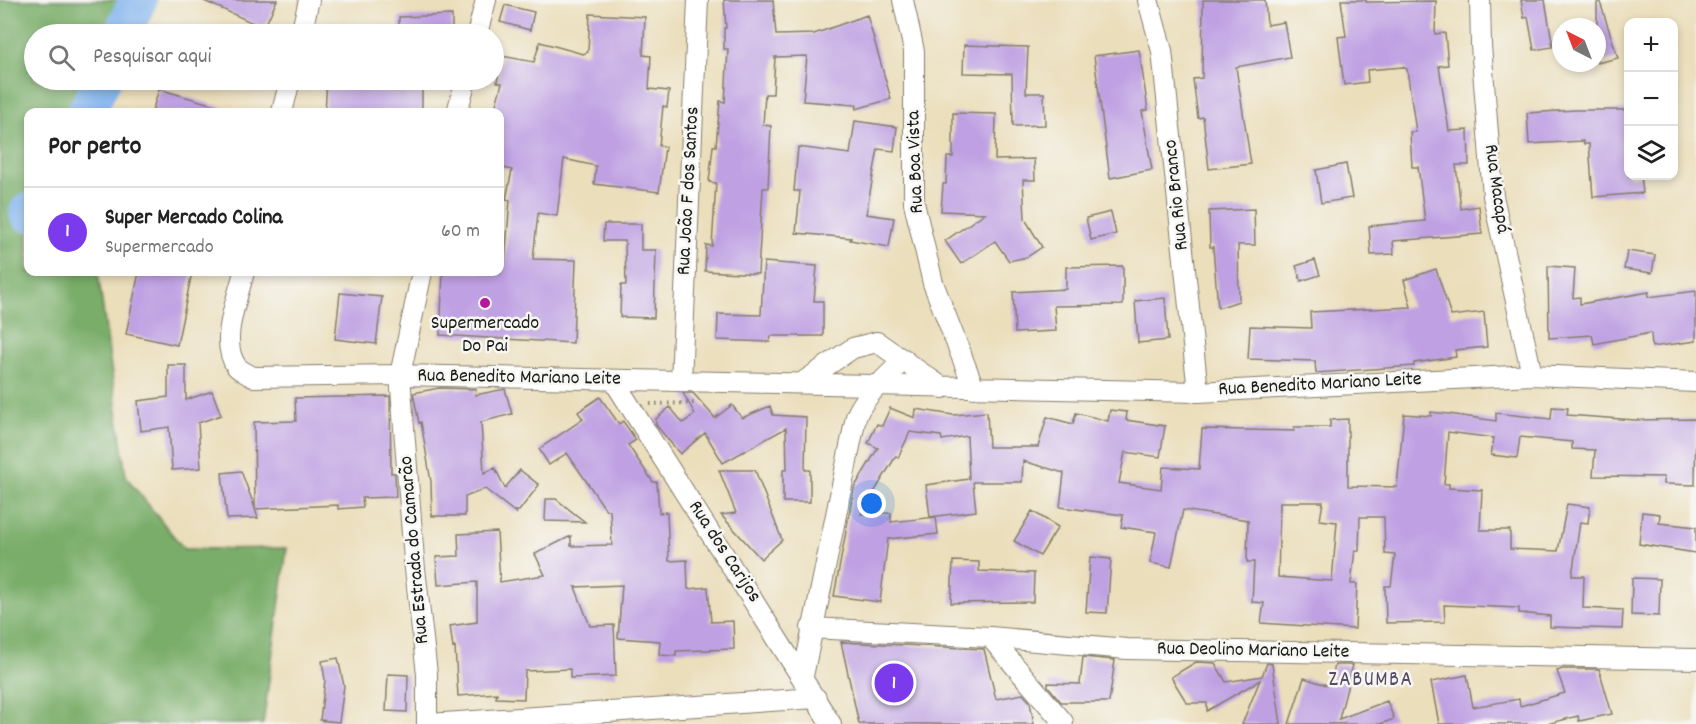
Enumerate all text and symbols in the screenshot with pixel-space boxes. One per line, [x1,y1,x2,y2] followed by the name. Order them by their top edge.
[1552,18,1606,72] north arrow
[1624,18,1678,180] map controls
[1624,18,1678,72] button: +
[24,24,504,90] search box
[45,41,78,74] icon: search
[93,42,212,73] text: Pesquisar aqui
[1624,72,1678,126] button: −
[671,106,707,276] street label: Rua João F dos Santos
[900,109,932,214] street label: Rua Boa Vista
[1624,126,1678,180] button: layers
[48,129,141,166] text: Por perto
[1157,138,1197,252] street label: Rua Rio Branco
[1476,142,1516,236] street label: Rua Macapá
[105,203,283,234] text: Super Mercado Colina
[65,218,70,246] text: 1
[441,218,480,246] text: 60 m
[105,234,214,262] text: Supermercado
[478,296,492,310] marker: Supermercado Do Pai
[431,310,539,361] place label: Supermercado Do Pai
[417,362,621,394] street label: Rua Benedito Mariano Leite
[1218,366,1423,404] street label: Rua Benedito Mariano Leite
[393,455,437,645] street label: Rua Estrada do Camarão
[857,489,886,518] your location
[681,496,767,608] street label: Rua dos Carijos
[1156,635,1350,667] street label: Rua Deolino Mariano Leite
[874,660,914,706] pin: 1
[1328,666,1414,696] district label: ZABUMBA

